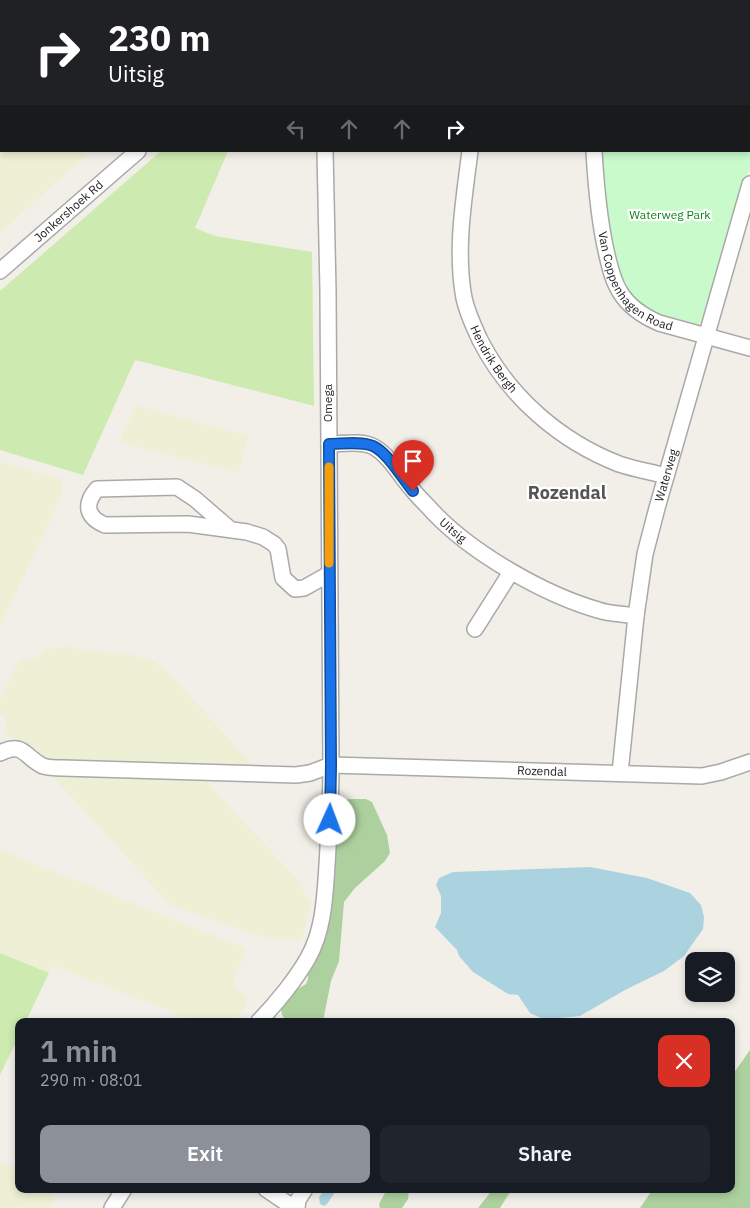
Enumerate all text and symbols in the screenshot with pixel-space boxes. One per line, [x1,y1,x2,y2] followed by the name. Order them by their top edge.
[108,15,211,61] text: 230 m
[25,20,90,85] icon: right
[108,59,164,88] text: Uitsig
[282,115,310,143] icon: left
[335,115,363,143] icon: ahead
[388,115,416,143] icon: ahead
[441,115,469,143] icon: right
[31,177,106,245] street label: Jonkershoek Rd
[629,207,711,222] park label: Waterweg Park
[595,230,675,333] street label: Van Coppenhagen Road
[467,323,521,396] street label: Hendrik Bergh
[320,383,335,422] street label: Omega
[392,440,434,491] pin
[651,446,681,503] street label: Waterweg
[399,447,427,475] icon: arrive
[528,481,607,504] district label: Rozendal
[437,514,470,546] street label: Uitsig
[517,763,567,779] street label: Rozendal
[303,793,355,845] position arrow
[685,952,735,1002] map controls
[685,952,735,1002] button: layers
[40,1031,118,1070] text: 1 min
[658,1035,710,1087] button: close
[40,1070,142,1090] text: 290 m · 08:01
[40,1125,370,1183] button: Exit
[380,1125,710,1183] button: Share

